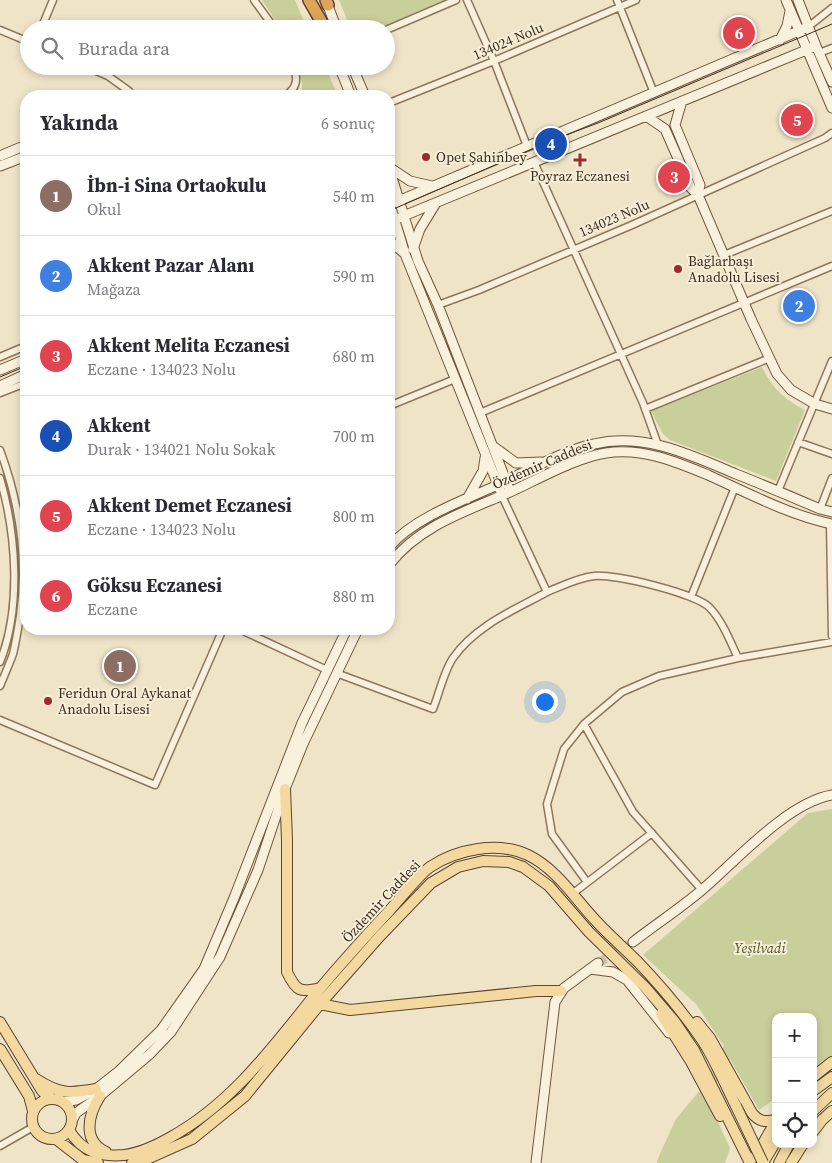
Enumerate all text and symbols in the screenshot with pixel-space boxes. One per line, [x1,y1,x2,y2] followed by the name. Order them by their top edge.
[723,14,755,52] pin: 6
[470,17,546,65] street label: 134024 Nolu
[20,20,395,75] search box
[38,34,66,62] icon: search
[78,35,170,61] text: Burada ara
[781,101,813,139] pin: 5
[40,108,118,137] text: Yakında
[321,112,375,134] text: 6 sonuç
[535,125,567,163] pin: 4
[436,147,527,167] place label: Opet Şahinbey
[420,151,432,163] marker: Opet Şahinbey
[574,154,586,166] marker: Poyraz Eczanesi
[658,158,690,196] pin: 3
[530,166,630,186] place label: Poyraz Eczanesi
[87,172,266,198] text: İbn-i Sina Ortaokulu
[52,185,60,207] text: 1
[333,185,375,207] text: 540 m
[576,194,652,242] street label: 134023 Nolu
[87,198,121,220] text: Okul
[688,251,780,287] place label: Bağlarbaşı Anadolu Lisesi
[87,252,254,278] text: Akkent Pazar Alanı
[672,263,684,275] marker: Bağlarbaşı Anadolu Lisesi
[52,265,60,287] text: 2
[333,265,375,287] text: 590 m
[87,278,141,300] text: Mağaza
[783,287,815,325] pin: 2
[87,332,290,358] text: Akkent Melita Eczanesi
[52,345,60,367] text: 3
[333,345,375,367] text: 680 m
[87,358,236,380] text: Eczane · 134023 Nolu
[87,412,150,438] text: Akkent
[52,425,60,447] text: 4
[333,425,375,447] text: 700 m
[489,434,595,494] street label: Özdemir Caddesi
[87,438,275,460] text: Durak · 134021 Nolu Sokak
[87,492,292,518] text: Akkent Demet Eczanesi
[52,505,60,527] text: 5
[333,505,375,527] text: 800 m
[87,518,236,540] text: Eczane · 134023 Nolu
[87,572,222,598] text: Göksu Eczanesi
[52,585,60,607] text: 6
[333,585,375,607] text: 880 m
[87,598,138,620] text: Eczane
[104,647,136,685] pin: 1
[58,683,192,719] place label: Feridun Oral Aykanat Anadolu Lisesi
[532,689,558,715] your location
[42,695,54,707] marker: Feridun Oral Aykanat Anadolu Lisesi
[337,855,425,947] street label: Özdemir Caddesi
[734,938,786,958] park label: Yeşilvadi
[772,1013,817,1148] map controls
[772,1013,817,1058] button: +
[772,1058,817,1103] button: −
[772,1103,817,1148] button: locate

